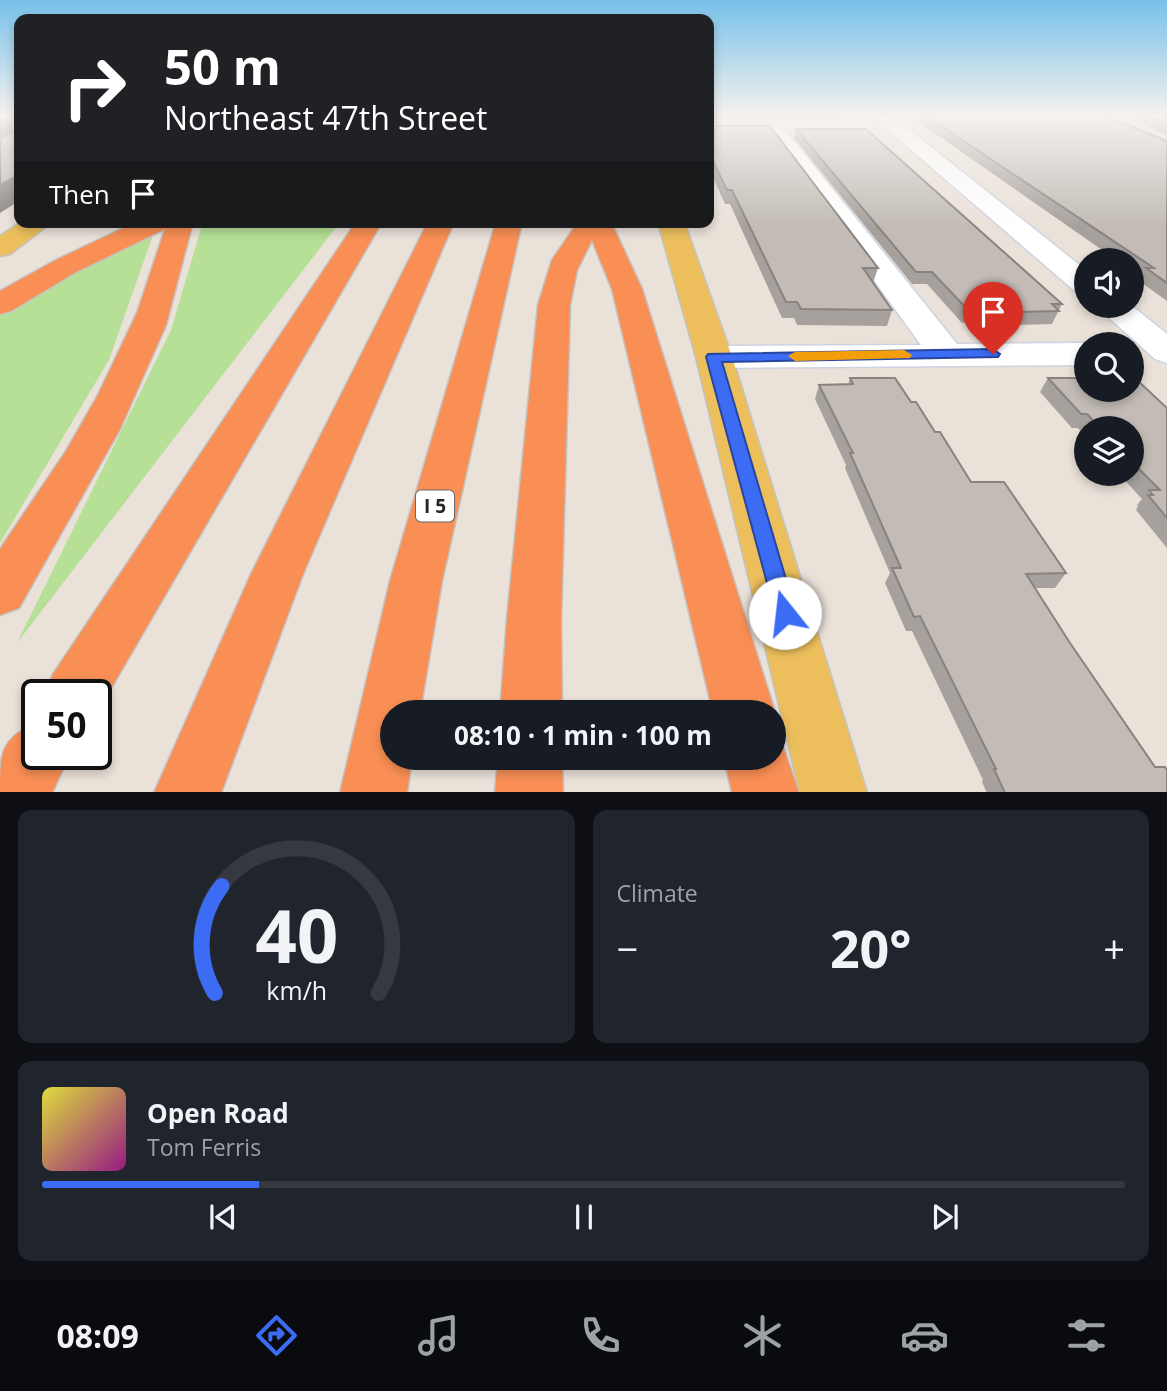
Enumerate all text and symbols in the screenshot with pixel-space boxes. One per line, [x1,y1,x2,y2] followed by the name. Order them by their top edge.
[164,33,281,99] text: 50 m
[49,42,140,133] icon: right
[164,96,487,139] text: Northeast 47th Street
[124,175,162,213] icon: arrive
[49,176,110,212] text: Then
[1074,248,1144,486] map controls
[1074,248,1144,318] button: sound
[963,282,1023,354] pin
[974,293,1012,331] icon: arrive
[1074,332,1144,402] button: search
[1074,416,1144,486] button: layers
[416,491,454,522] road number: I 5
[748,576,822,650] position arrow
[21,679,112,770] speed limit sign: 50
[454,717,712,753] text: 08:10 · 1 min · 100 m
[617,877,698,909] text: Climate
[255,885,338,984] text: 40
[830,912,912,983] text: 20°
[617,922,638,974] text: −
[1103,922,1125,974] text: +
[266,972,327,1006] text: km/h
[147,1095,289,1131] text: Open Road
[147,1131,261,1163] text: Tom Ferris
[204,1198,242,1236] icon: previous
[565,1198,603,1236] icon: pause
[926,1198,964,1236] icon: next
[252,1311,301,1360] icon: directions
[414,1311,463,1360] icon: music
[576,1311,625,1360] icon: phone
[738,1311,787,1360] icon: climate
[900,1311,949,1360] icon: car
[1062,1311,1111,1360] icon: filters
[56,1314,139,1357] text: 08:09

